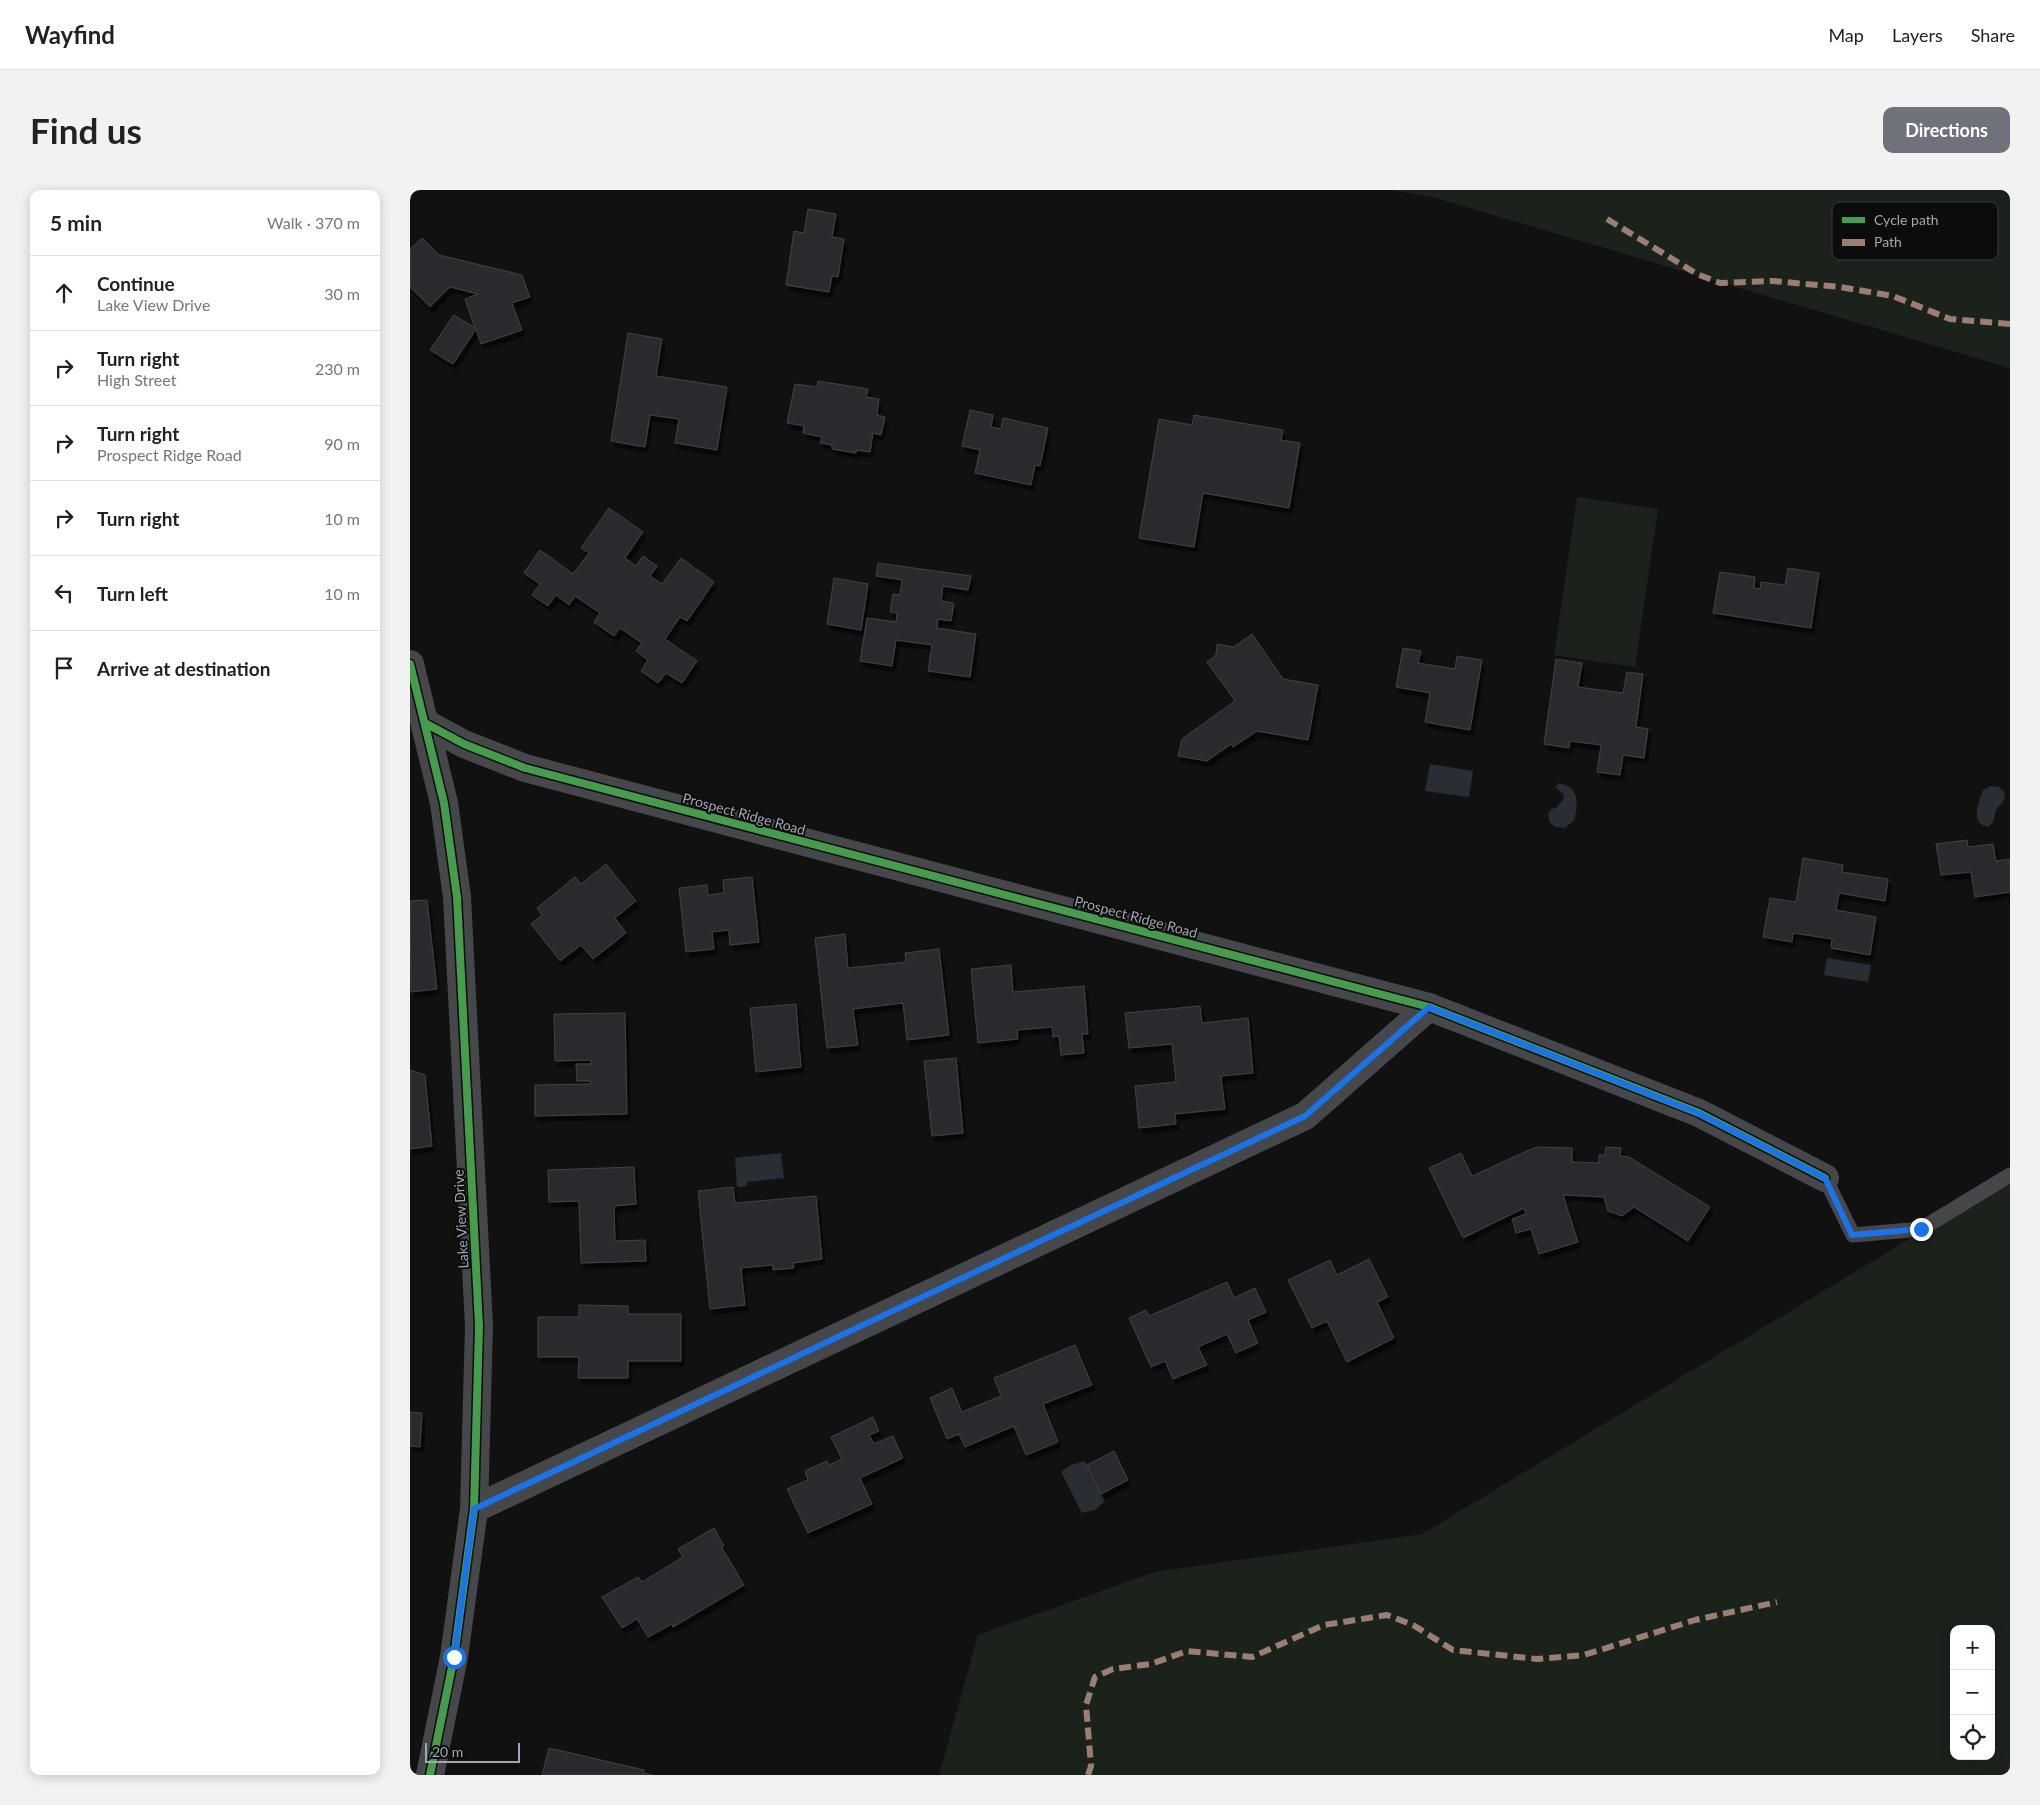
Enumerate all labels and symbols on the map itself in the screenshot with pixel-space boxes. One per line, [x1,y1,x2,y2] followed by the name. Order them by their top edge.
[1832,202,1998,260] legend
[1874,211,1939,228] text: Cycle path
[1874,233,1902,250] text: Path
[681,789,808,838] street label: Prospect Ridge Road
[1073,892,1200,941] street label: Prospect Ridge Road
[449,1169,472,1269] street label: Lake View Drive
[1910,1218,1933,1241] route end
[443,1646,466,1669] route start
[425,1740,520,1763] scale bar

